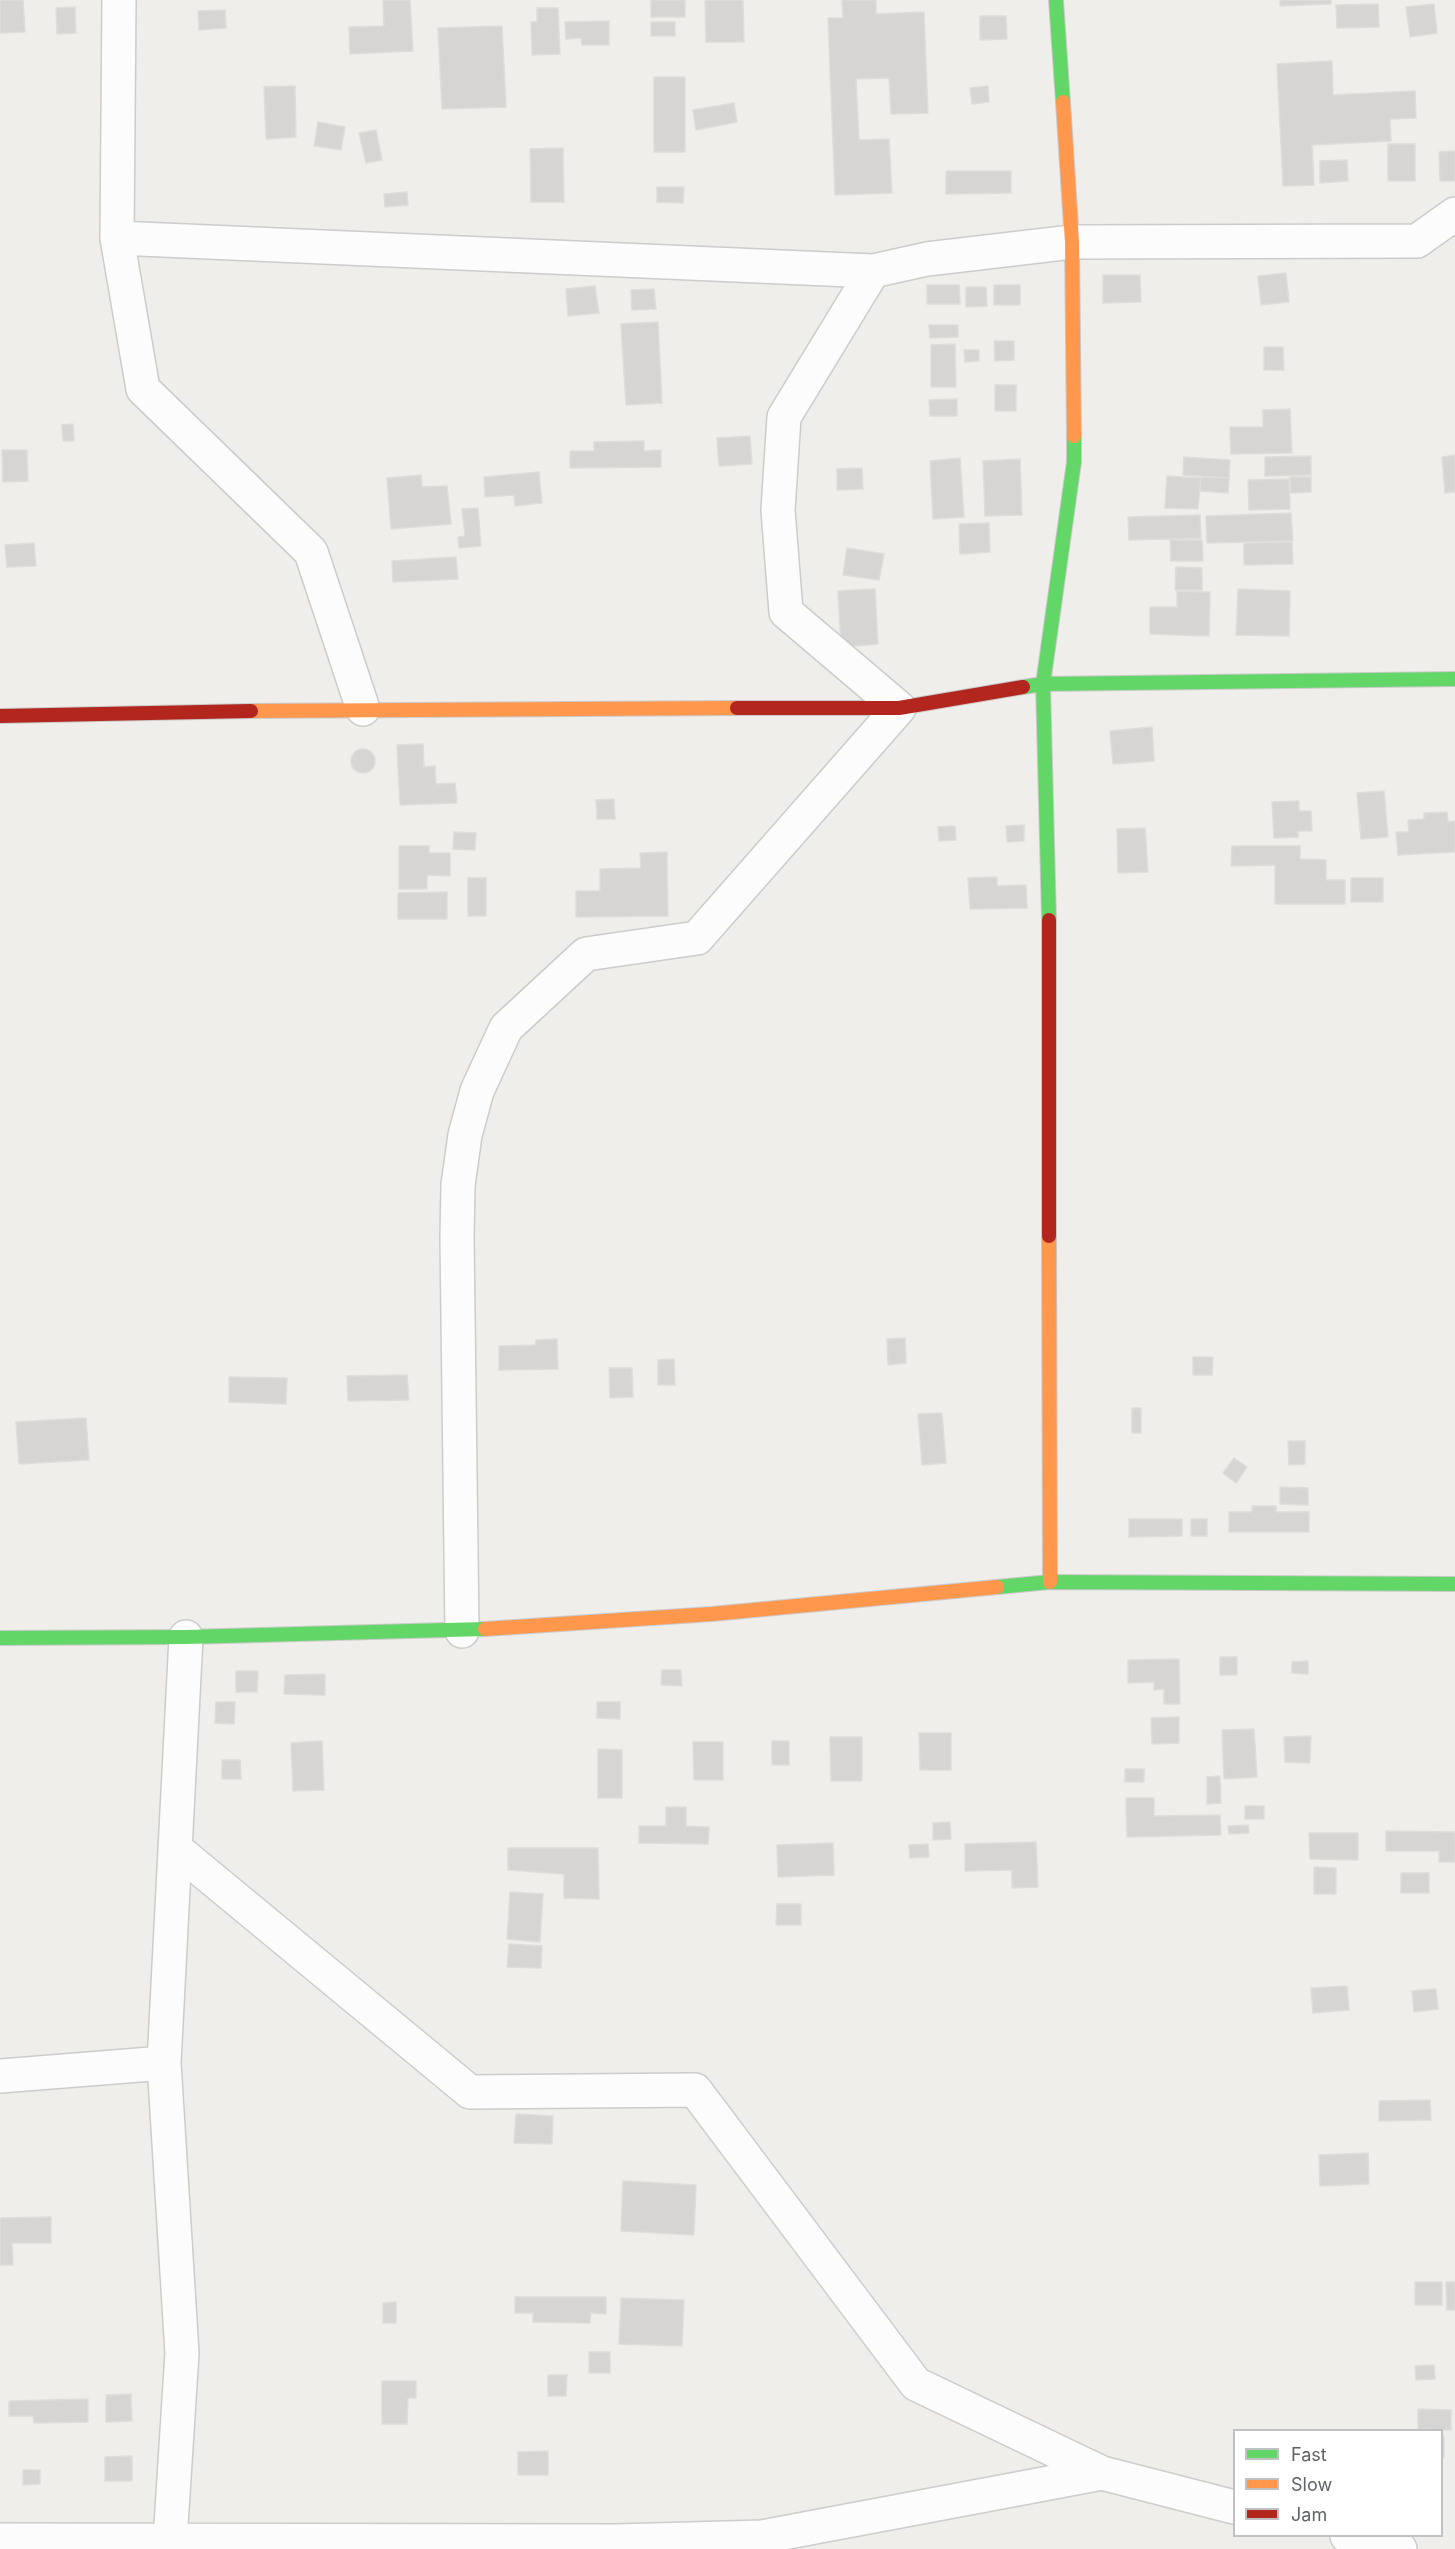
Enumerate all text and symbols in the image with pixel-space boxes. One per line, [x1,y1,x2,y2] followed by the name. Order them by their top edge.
[1233,2429,1443,2537] legend
[1291,2444,1327,2465] text: Fast
[1291,2474,1332,2495] text: Slow
[1291,2504,1327,2525] text: Jam

